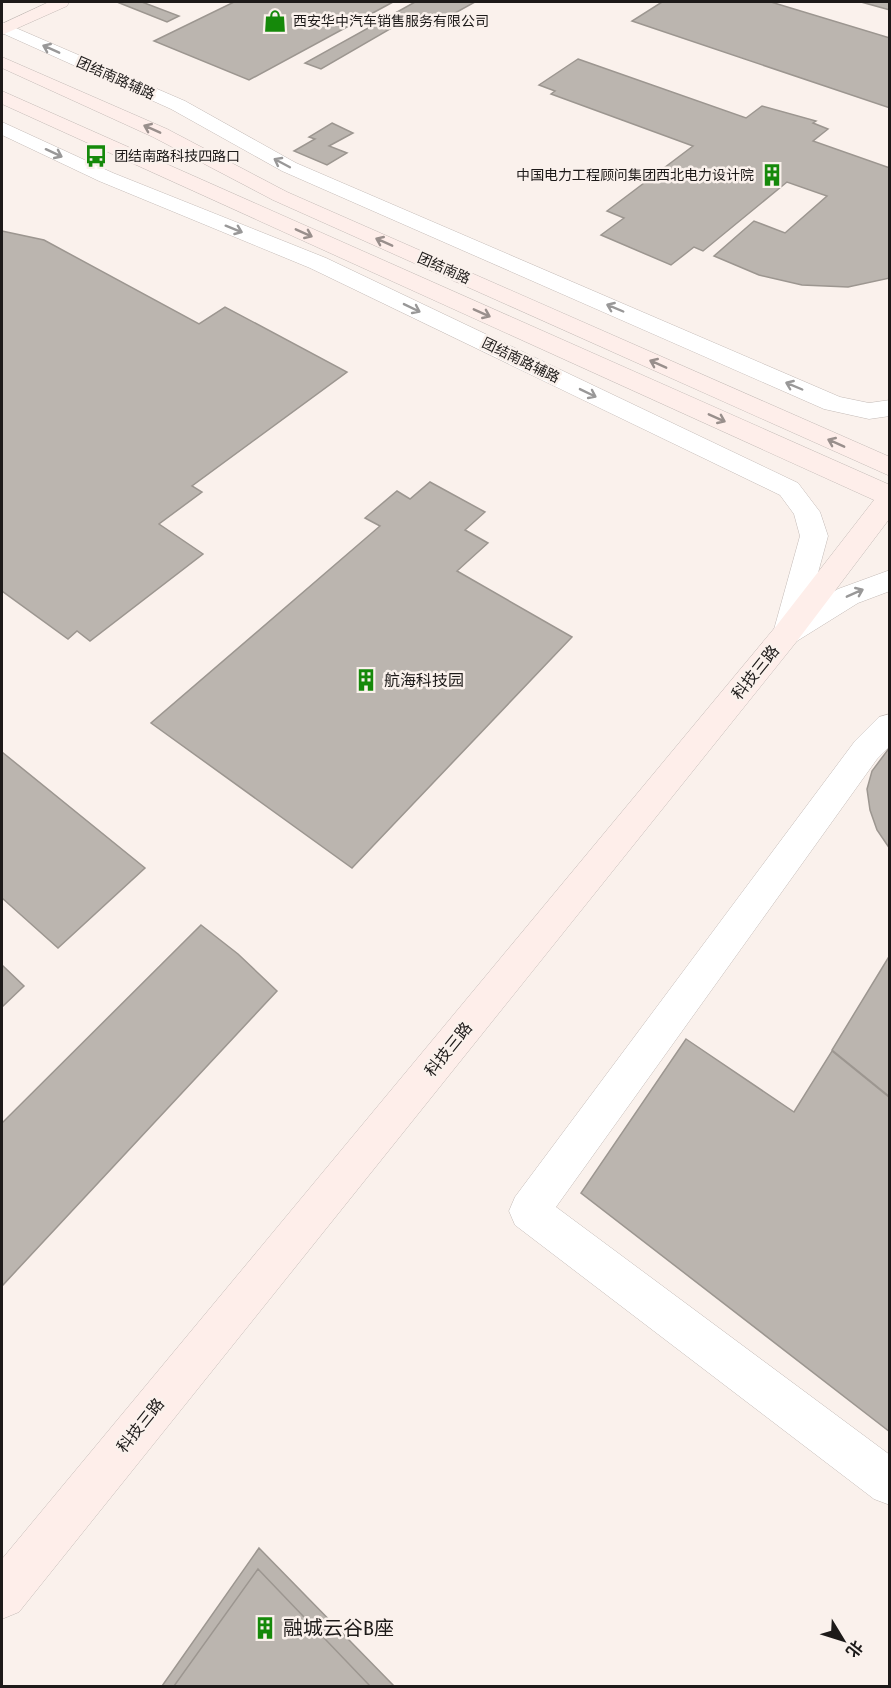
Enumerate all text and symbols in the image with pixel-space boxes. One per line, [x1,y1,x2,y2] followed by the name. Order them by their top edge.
[262,8,288,34] shop icon: 西安华中汽车销售服务有限公司
[293,13,489,30] place label: 西安华中汽车销售服务有限公司
[42,43,61,54] one-way arrow
[74,54,158,103] street label: 团结南路辅路
[143,123,161,135] one-way arrow
[83,143,109,169] bus stop icon: 团结南路科技四路口
[45,147,63,159] one-way arrow
[114,148,240,165] place label: 团结南路科技四路口
[274,157,291,169] one-way arrow
[759,162,785,188] building icon: 中国电力工程顾问集团西北电力设计院
[516,167,754,184] place label: 中国电力工程顾问集团西北电力设计院
[224,224,242,235] one-way arrow
[294,227,312,239] one-way arrow
[375,235,393,246] one-way arrow
[415,249,473,288] street label: 团结南路
[606,302,624,314] one-way arrow
[402,303,420,315] one-way arrow
[472,307,490,319] one-way arrow
[479,334,562,387] street label: 团结南路辅路
[649,357,667,368] one-way arrow
[785,380,803,391] one-way arrow
[578,387,596,399] one-way arrow
[708,414,726,425] one-way arrow
[828,437,846,448] one-way arrow
[845,587,863,599] one-way arrow
[728,641,783,703] street label: 科技三路
[353,667,379,693] building icon: 航海科技园
[384,671,464,690] place label: 航海科技园
[421,1018,476,1080] street label: 科技三路
[113,1394,168,1456] street label: 科技三路
[813,1610,873,1670] north arrow
[252,1615,278,1641] building icon: 融城云谷B座
[283,1616,394,1640] place label: 融城云谷B座
[842,1637,867,1661] text: 北

